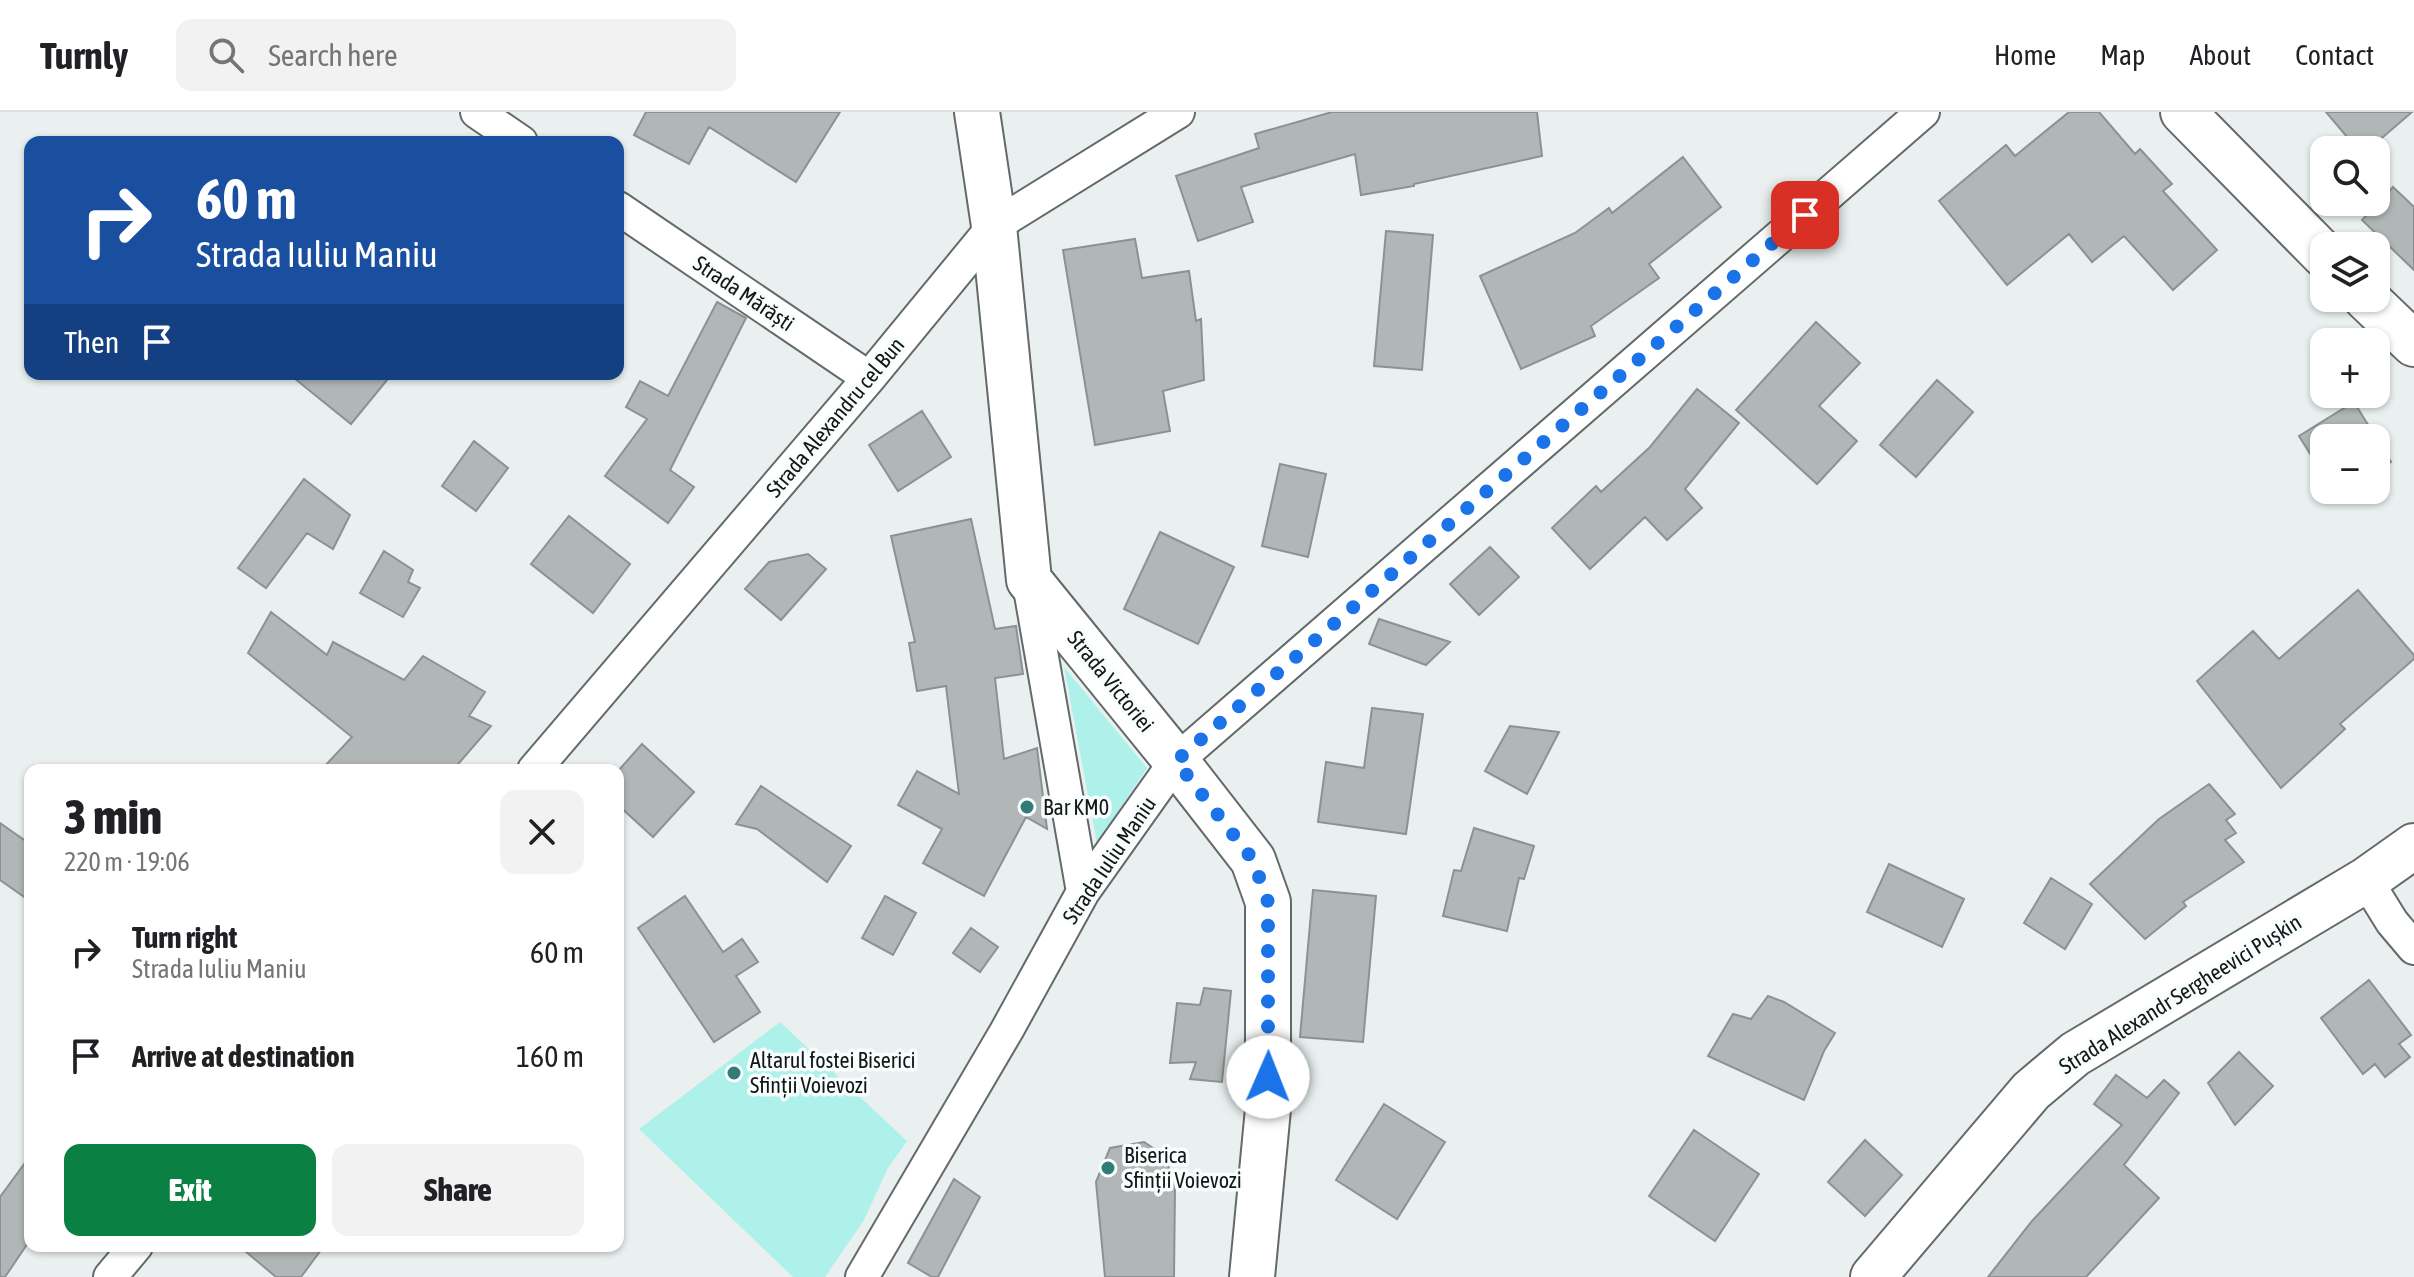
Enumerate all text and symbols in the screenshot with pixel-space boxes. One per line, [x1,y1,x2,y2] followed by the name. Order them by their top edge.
[176,19,736,91] search box
[204,33,248,77] icon: search
[40,34,128,77] text: Turnly
[268,38,398,72] text: Search here
[1994,39,2056,71] text: Home
[2100,39,2145,71] text: Map
[2189,39,2251,71] text: About
[2295,39,2374,71] text: Contact
[2310,136,2390,504] map controls
[2310,136,2390,216] button: search
[196,167,297,231] text: 60 m
[64,168,168,272] icon: right
[1771,181,1839,249] pin
[1783,193,1827,237] icon: arrive
[2310,232,2390,312] button: layers
[196,233,438,275] text: Strada Iuliu Maniu
[689,250,799,336] street label: Strada Mărăști
[135,320,179,364] icon: arrive
[64,325,119,359] text: Then
[2310,328,2390,408] button: +
[761,332,909,502] street label: Strada Alexandru cel Bun
[2310,424,2390,504] button: −
[1062,625,1160,737] street label: Strada Victoriei
[64,789,162,844] text: 3 min
[500,790,584,874] button: close
[1057,792,1161,928] street label: Strada Iuliu Maniu
[1043,794,1109,820] place label: Bar KM0
[1018,798,1036,816] marker: Bar KM0
[64,847,190,877] text: 220 m · 19:06
[2054,909,2306,1079] street label: Strada Alexandr Sergheevici Pușkin
[132,920,238,954] text: Turn right
[64,930,108,974] icon: right
[530,935,584,969] text: 60 m
[132,954,306,984] text: Strada Iuliu Maniu
[64,1034,108,1078] icon: arrive
[1226,1035,1310,1119] position arrow
[132,1039,354,1073] text: Arrive at destination
[516,1039,584,1073] text: 160 m
[750,1047,916,1098] place label: Altarul fostei Biserici Sfinții Voievozi
[725,1064,743,1082] marker: Altarul fostei Biserici Sfinții Voievozi
[1124,1142,1242,1193] place label: Biserica Sfinții Voievozi
[64,1144,316,1236] button: Exit
[332,1144,584,1236] button: Share
[1099,1159,1117,1177] marker: Biserica Sfinții Voievozi

